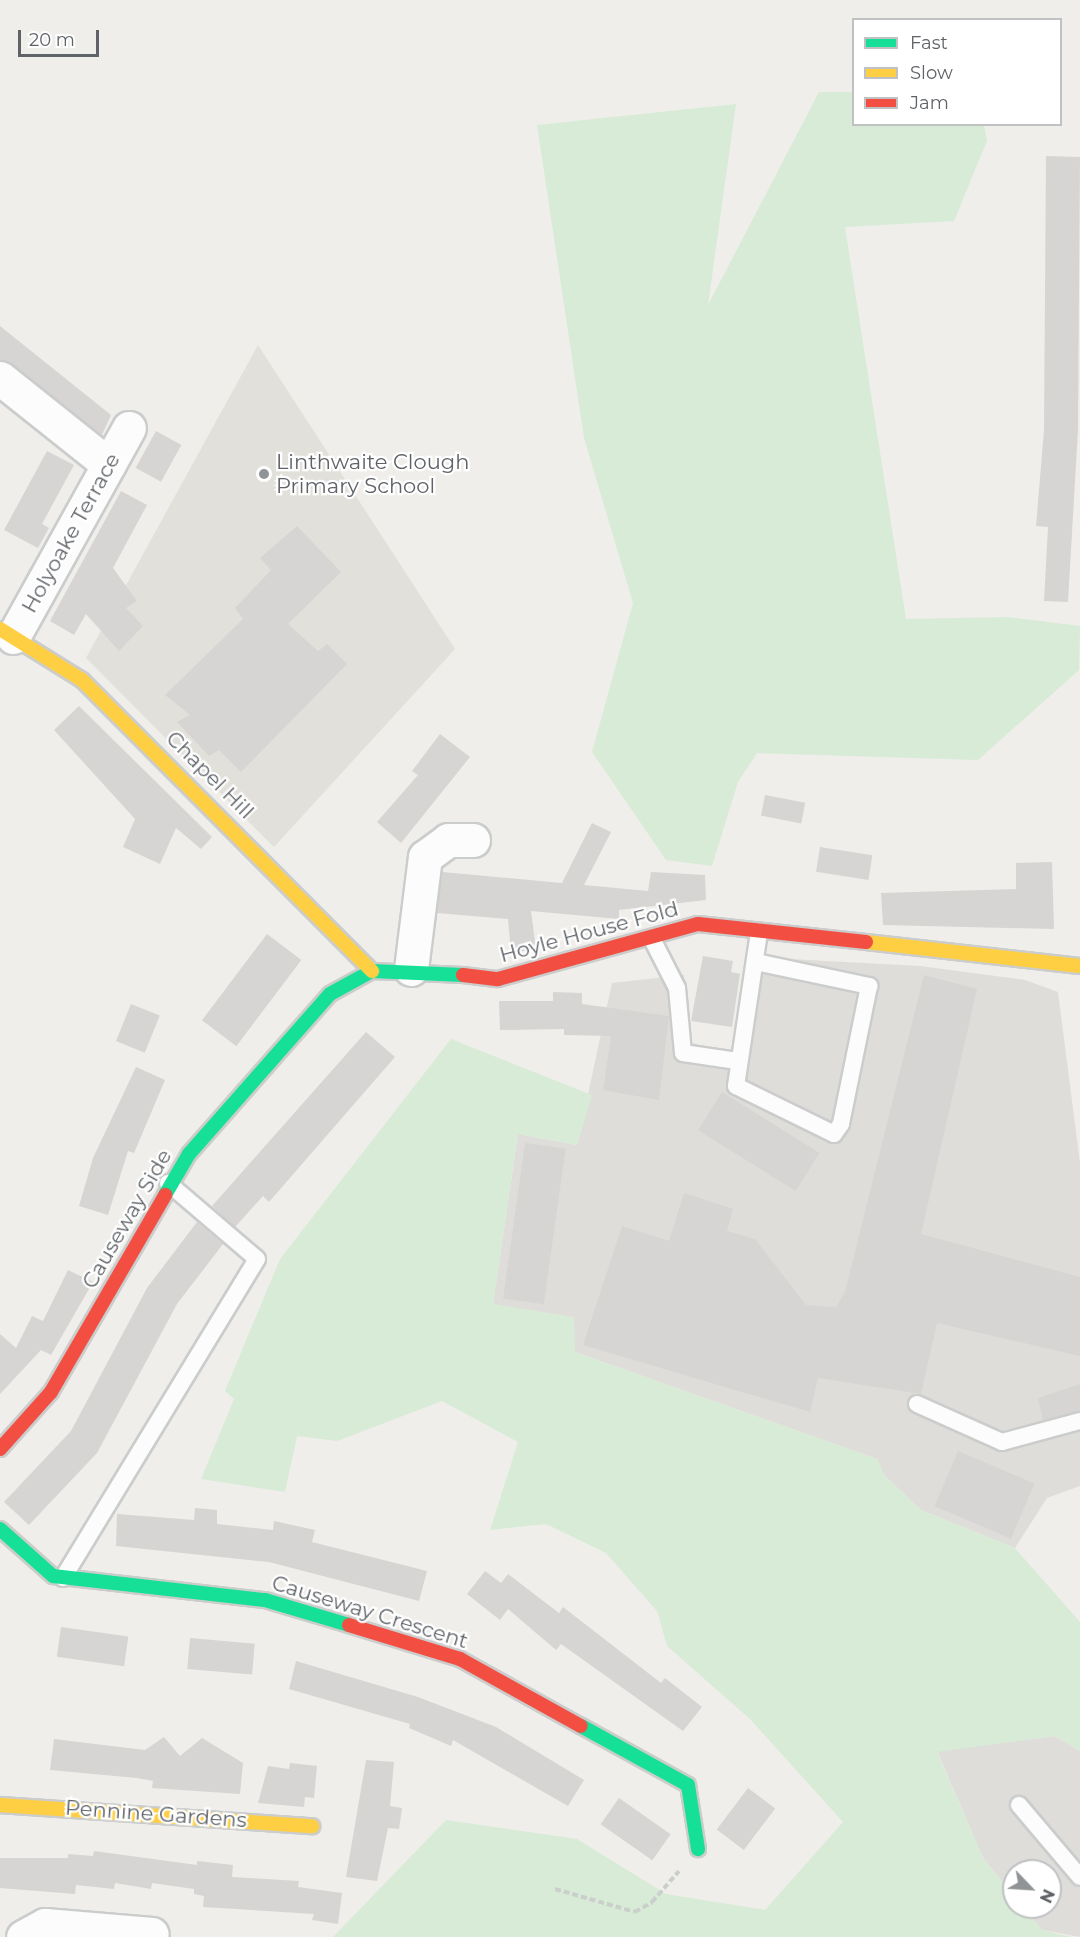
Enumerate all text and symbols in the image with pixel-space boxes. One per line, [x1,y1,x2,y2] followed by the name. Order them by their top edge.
[21,18,102,56] scale bar
[852,18,1062,126] legend
[29,29,75,51] text: 20 m
[910,32,948,54] text: Fast
[910,62,953,84] text: Slow
[910,92,949,114] text: Jam
[17,449,125,617] street label: Holyoake Terrace
[276,449,469,499] place label: Linthwaite Clough Primary School
[257,467,271,481] marker: Linthwaite Clough Primary School
[161,726,259,824] street label: Chapel Hill
[497,896,681,968] street label: Hoyle House Fold
[77,1145,177,1293] street label: Causeway Side
[269,1570,471,1654] street label: Causeway Crescent
[64,1795,248,1833] street label: Pennine Gardens
[1002,1859,1062,1919] north arrow
[1036,1886,1058,1906] text: N

